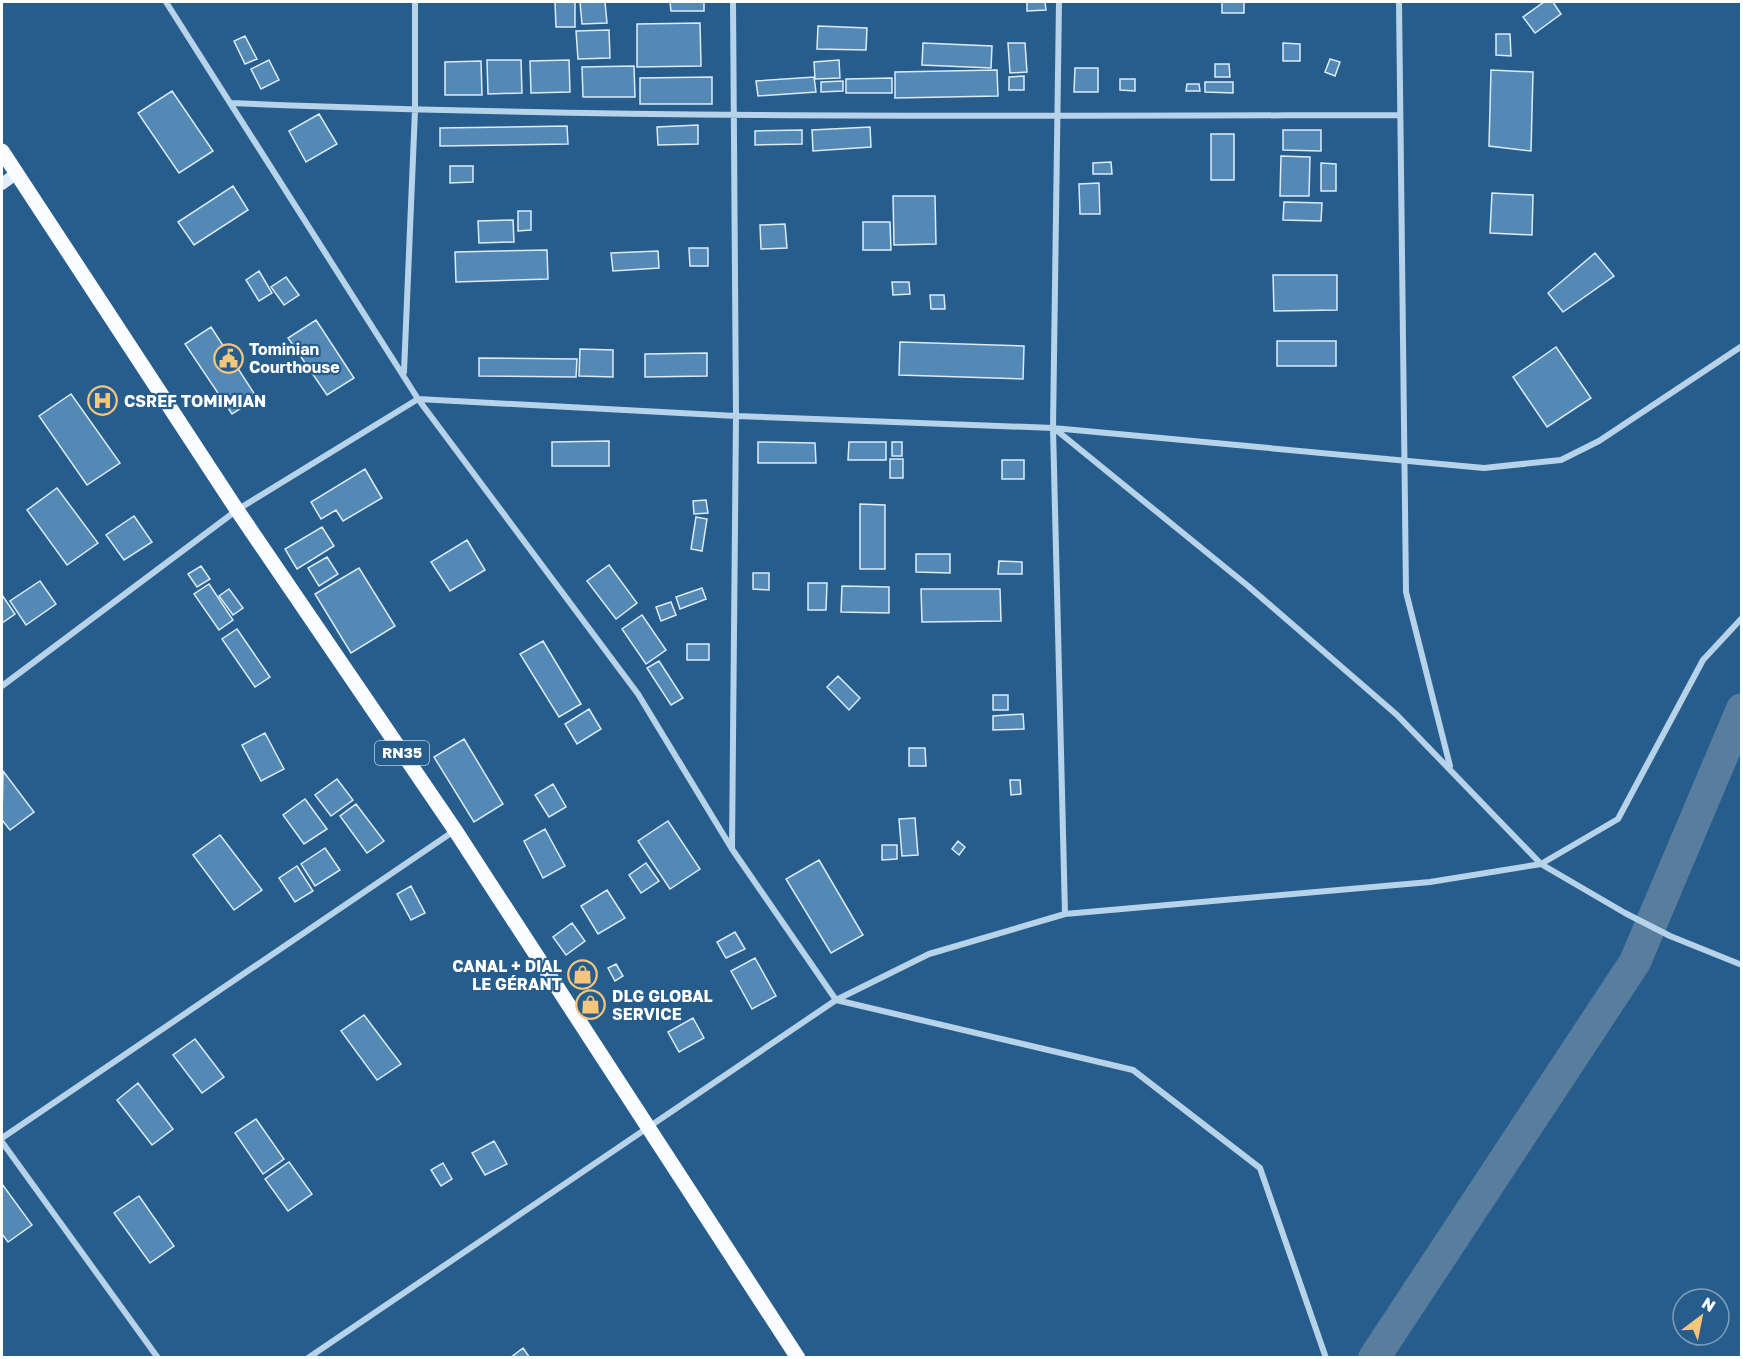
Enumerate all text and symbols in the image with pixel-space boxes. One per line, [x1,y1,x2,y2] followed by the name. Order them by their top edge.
[249,339,340,377] place label: Tominian Courthouse
[212,342,244,374] public building icon: Tominian Courthouse
[87,385,119,417] hospital icon: CSREF TOMIMIAN
[124,391,266,411] place label: CSREF TOMIMIAN
[375,741,429,765] road number: RN35
[452,956,563,994] place label: CANAL + DIAL LE GÉRANT
[567,959,599,991] shop icon: CANAL + DIAL LE GÉRANT
[612,986,713,1024] place label: DLG GLOBAL SERVICE
[575,989,607,1021] shop icon: DLG GLOBAL SERVICE
[1671,1287,1731,1347] north arrow
[1698,1293,1719,1316] text: N

